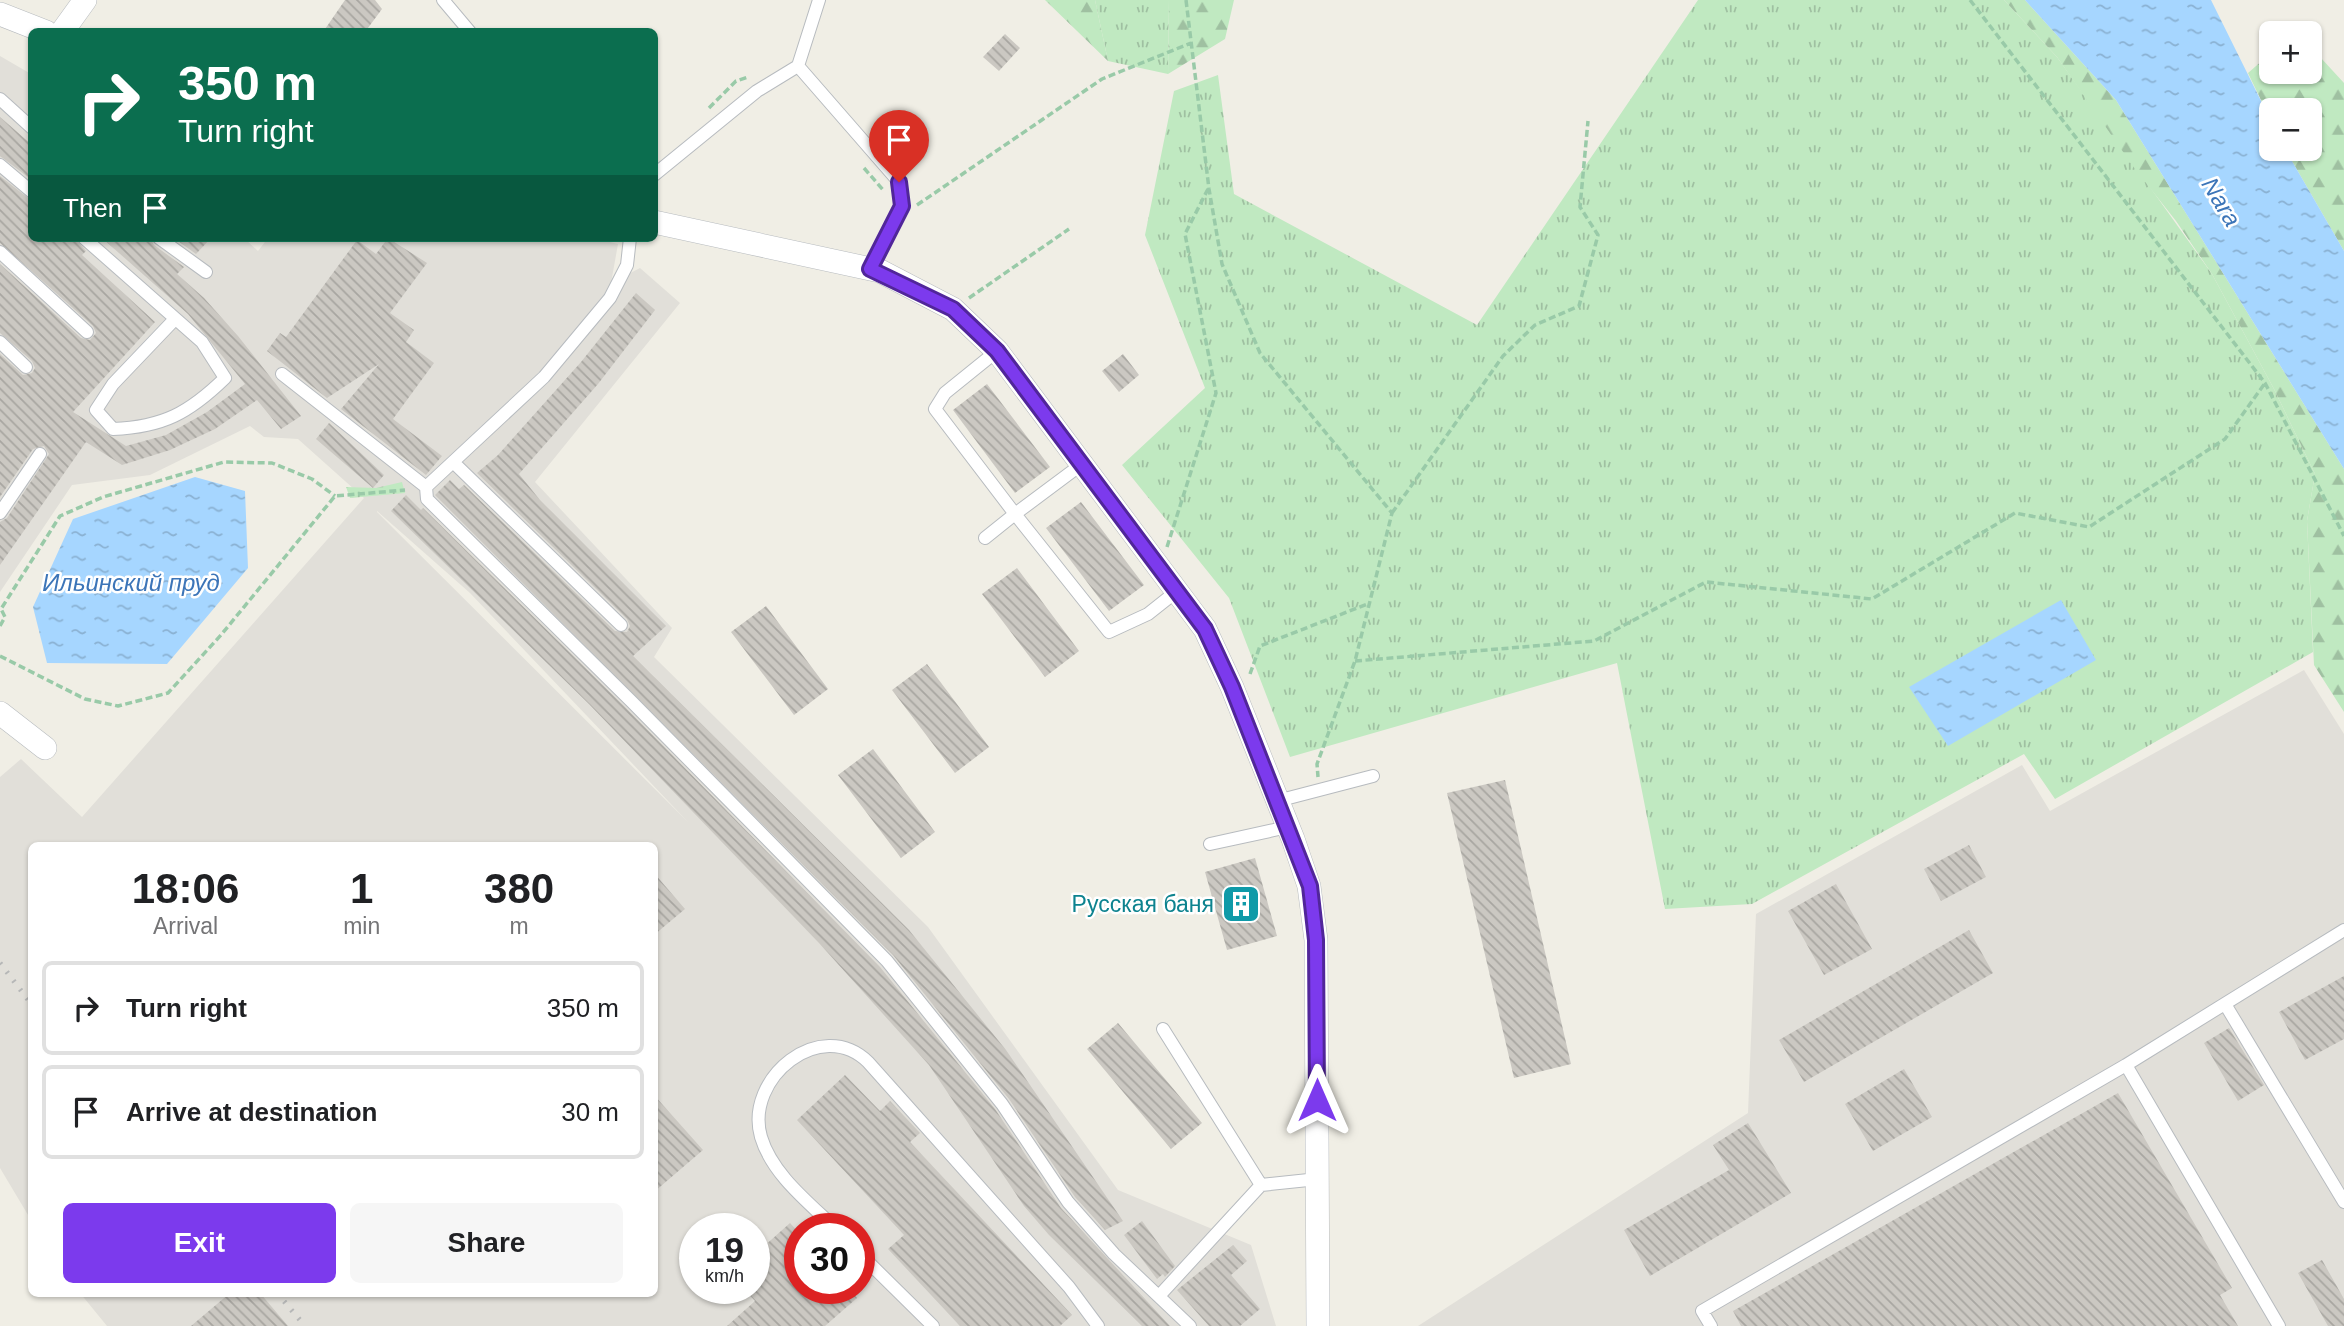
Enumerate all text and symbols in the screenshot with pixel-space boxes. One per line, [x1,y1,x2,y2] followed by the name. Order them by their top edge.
[2259,21,2322,161] map controls
[2259,21,2322,84] button: +
[63,56,154,147] icon: right
[178,56,317,110] text: 350 m
[2259,98,2322,161] button: −
[869,110,929,182] pin
[178,113,314,149] text: Turn right
[880,121,918,159] icon: arrive
[2196,172,2246,231] water label: Nara
[136,189,174,227] icon: arrive
[63,193,122,223] text: Then
[42,569,220,596] water label: Ильинский пруд
[132,865,239,912] text: 18:06
[350,865,373,912] text: 1
[484,865,554,912] text: 380
[1220,883,1262,925] building icon: Русская баня
[1072,891,1214,917] place label: Русская баня
[153,913,218,939] text: Arrival
[343,913,380,939] text: min
[510,913,529,939] text: m
[67,989,105,1027] icon: right
[126,993,247,1023] text: Turn right
[547,993,619,1023] text: 350 m
[1280,1063,1354,1137] position arrow
[67,1093,105,1131] icon: arrive
[126,1097,377,1127] text: Arrive at destination
[561,1097,619,1127] text: 30 m
[63,1203,336,1283] button: Exit
[350,1203,623,1283] button: Share
[784,1213,875,1304] speed limit sign: 30
[705,1230,744,1269] text: 19
[705,1266,744,1286] text: km/h

